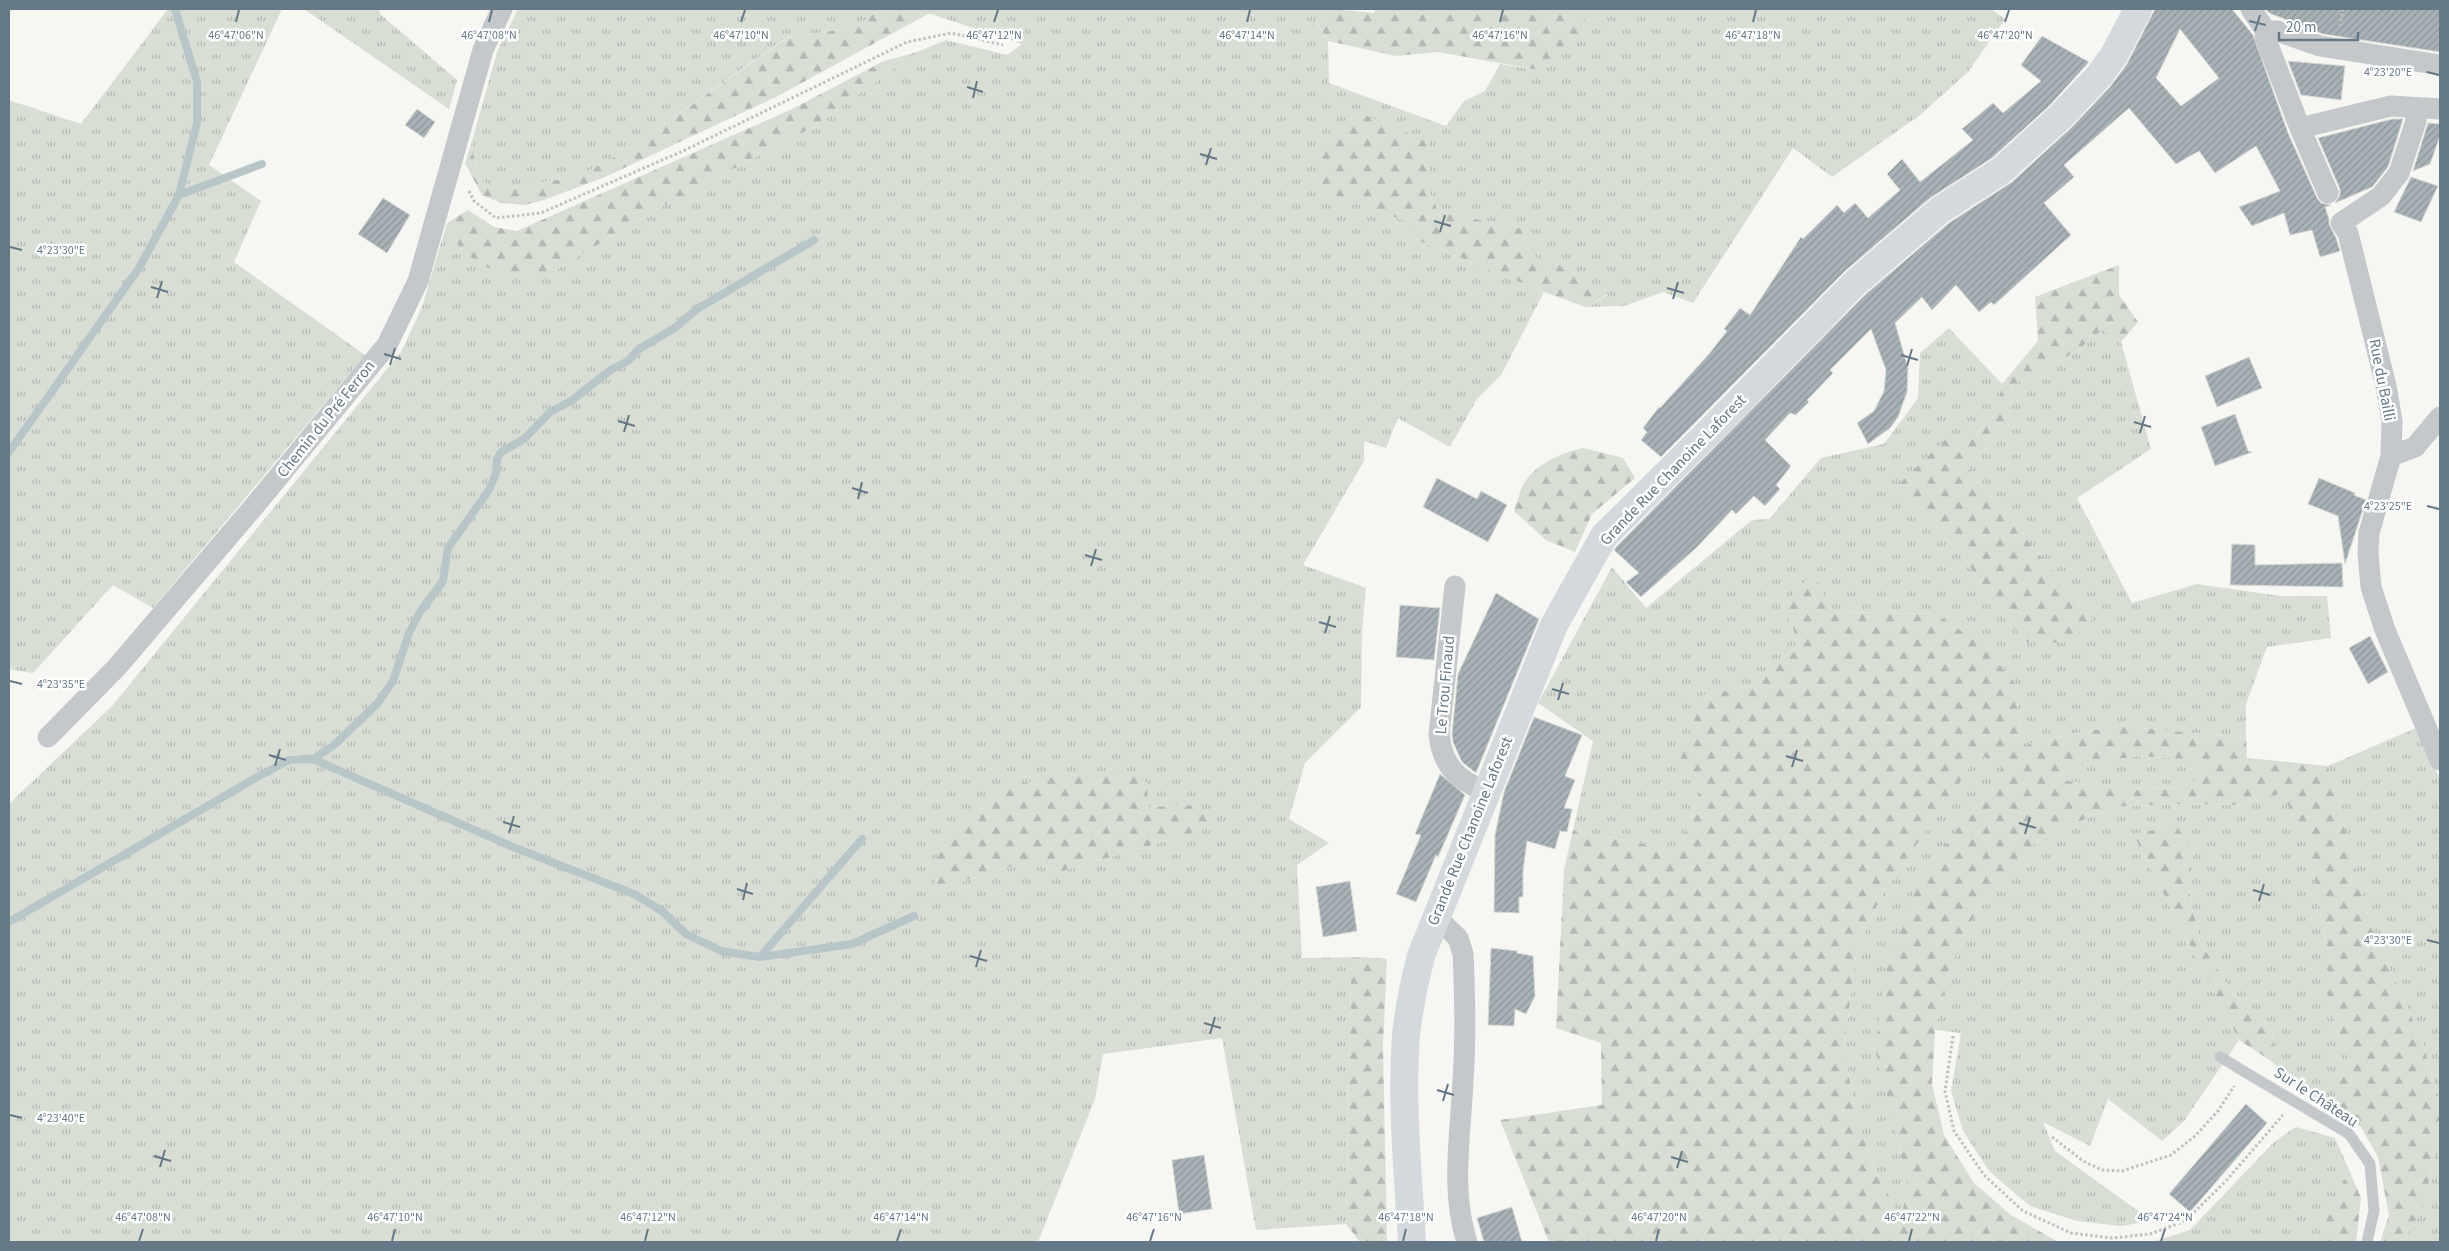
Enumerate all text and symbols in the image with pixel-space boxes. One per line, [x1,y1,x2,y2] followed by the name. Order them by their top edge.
[2279,10,2358,42] scale bar
[2286,17,2316,38] text: 20 m
[208,27,264,44] text: 46°47'06"N
[461,27,517,44] text: 46°47'08"N
[713,27,769,44] text: 46°47'10"N
[966,27,1022,44] text: 46°47'12"N
[1219,27,1275,44] text: 46°47'14"N
[1472,27,1528,44] text: 46°47'16"N
[1725,27,1781,44] text: 46°47'18"N
[1977,27,2033,44] text: 46°47'20"N
[2364,64,2412,81] text: 4°23'20"E
[37,242,85,259] text: 4°23'30"E
[2363,337,2401,423] street label: Rue du Bailli
[272,356,380,482] street label: Chemin du Pré Ferron
[1595,389,1752,550] street label: Grande Rue Chanoine Laforest
[2364,498,2412,515] text: 4°23'25"E
[1430,635,1460,735] street label: Le Trou Finaud
[37,676,85,693] text: 4°23'35"E
[1422,733,1518,929] street label: Grande Rue Chanoine Laforest
[2364,932,2412,949] text: 4°23'30"E
[2270,1061,2362,1133] street label: Sur le Château
[37,1110,85,1127] text: 4°23'40"E
[115,1209,171,1226] text: 46°47'08"N
[367,1209,423,1226] text: 46°47'10"N
[620,1209,676,1226] text: 46°47'12"N
[873,1209,929,1226] text: 46°47'14"N
[1126,1209,1182,1226] text: 46°47'16"N
[1378,1209,1434,1226] text: 46°47'18"N
[1631,1209,1687,1226] text: 46°47'20"N
[1884,1209,1940,1226] text: 46°47'22"N
[2137,1209,2193,1226] text: 46°47'24"N

